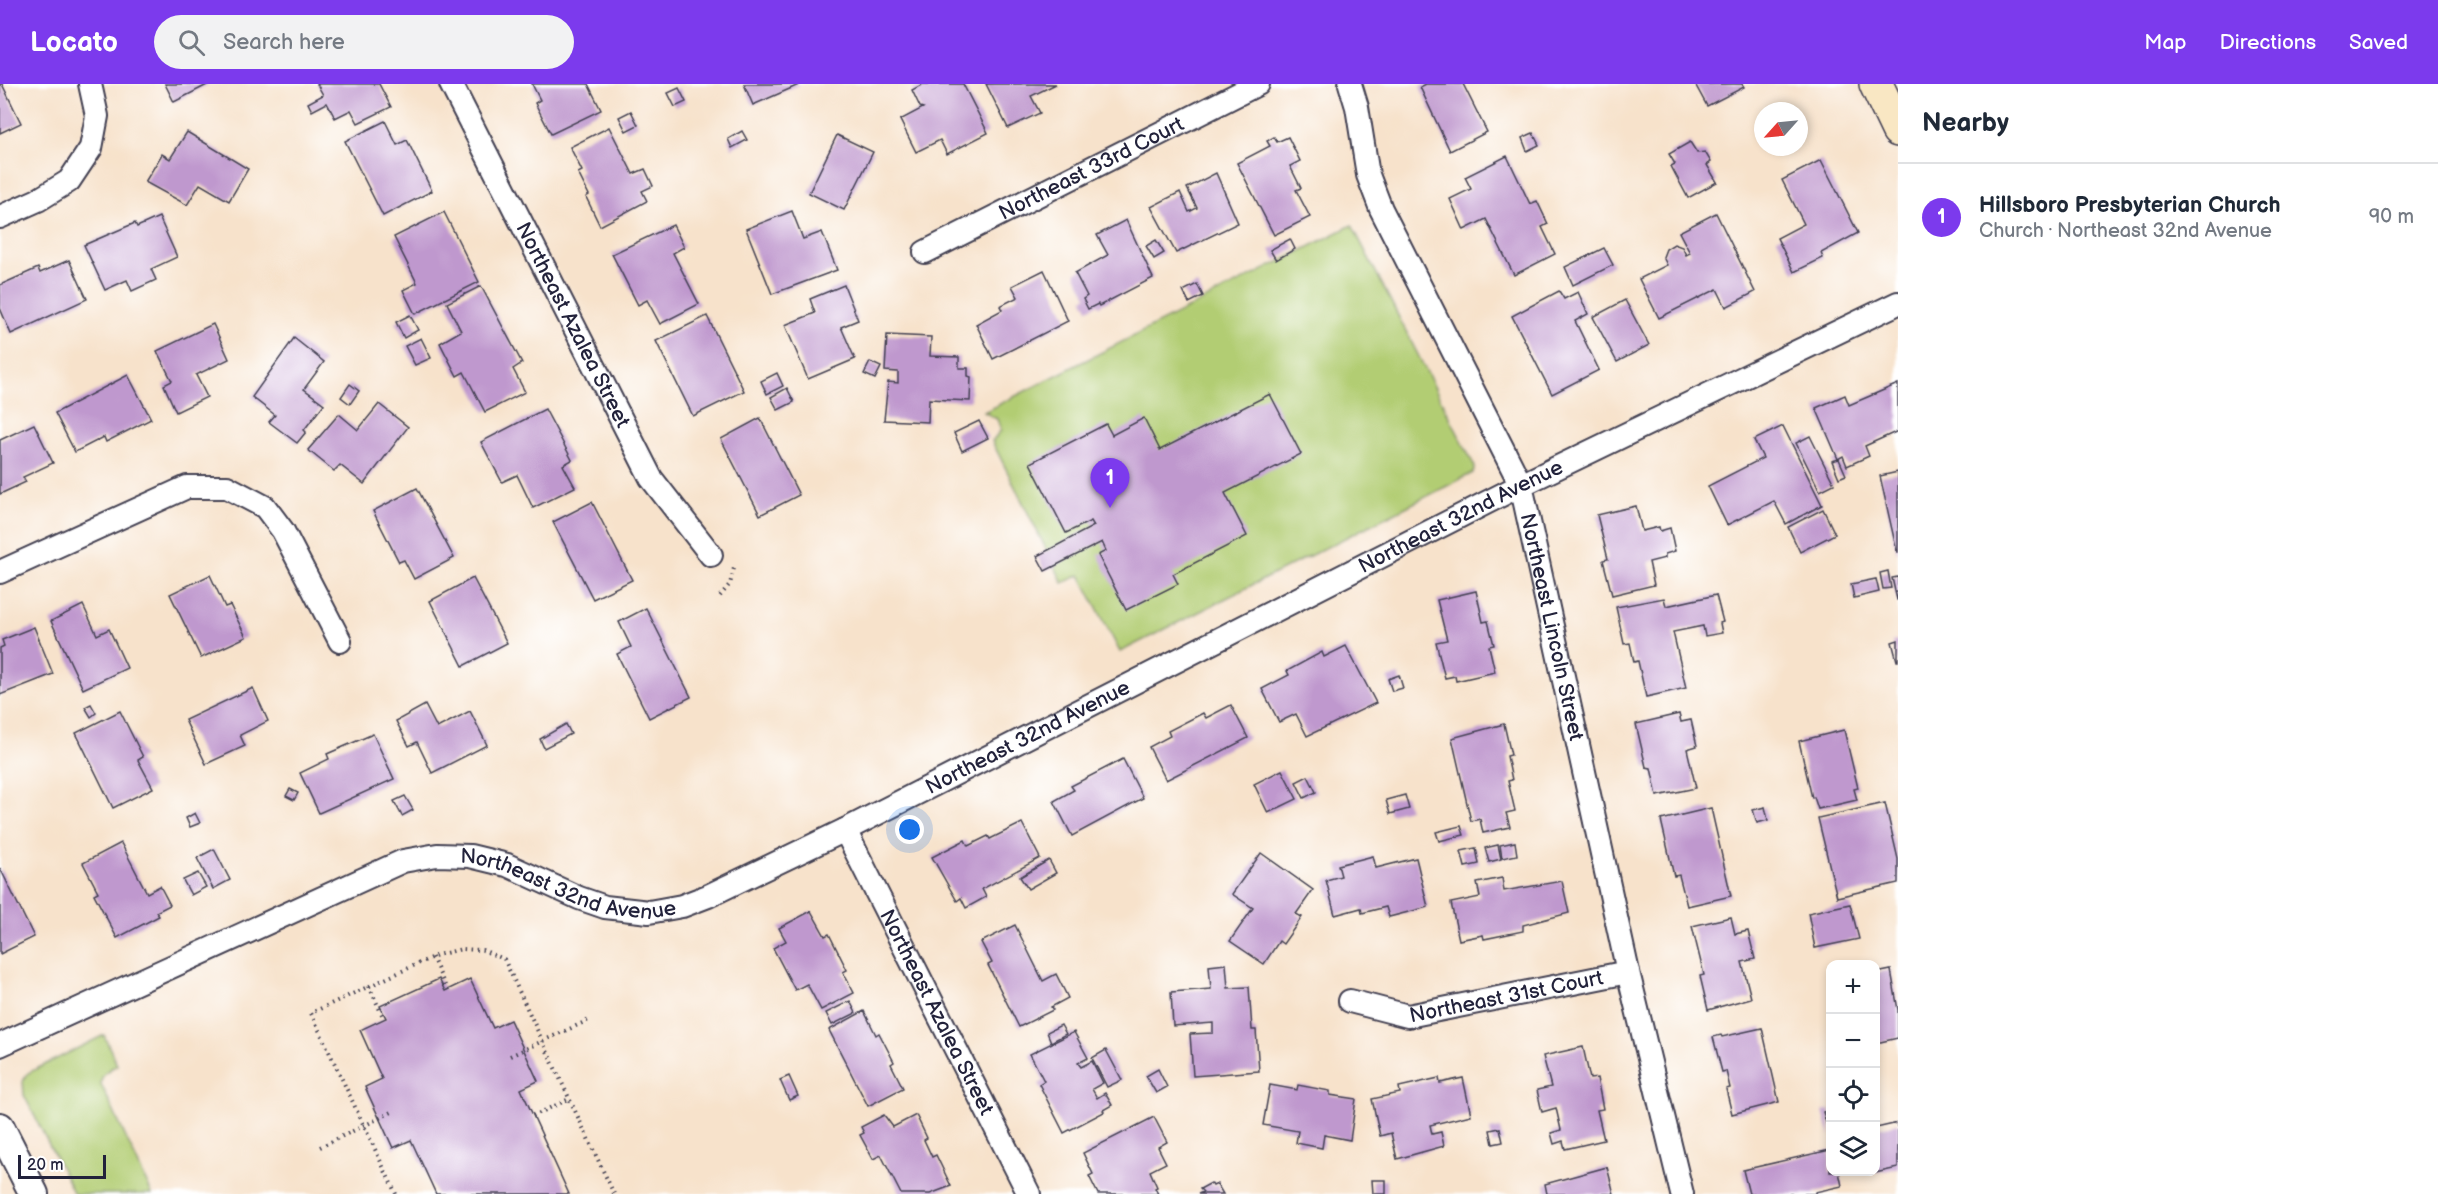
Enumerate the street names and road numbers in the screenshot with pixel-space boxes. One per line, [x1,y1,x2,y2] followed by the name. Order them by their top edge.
[994,111,1188,225] street label: Northeast 33rd Court
[511,218,636,432] street label: Northeast Azalea Street
[1354,454,1567,578] street label: Northeast 32nd Avenue
[1515,511,1589,743] street label: Northeast Lincoln Street
[921,674,1134,799] street label: Northeast 32nd Avenue
[460,843,678,925] street label: Northeast 32nd Avenue
[875,905,1000,1119] street label: Northeast Azalea Street
[1407,965,1606,1028] street label: Northeast 31st Court

